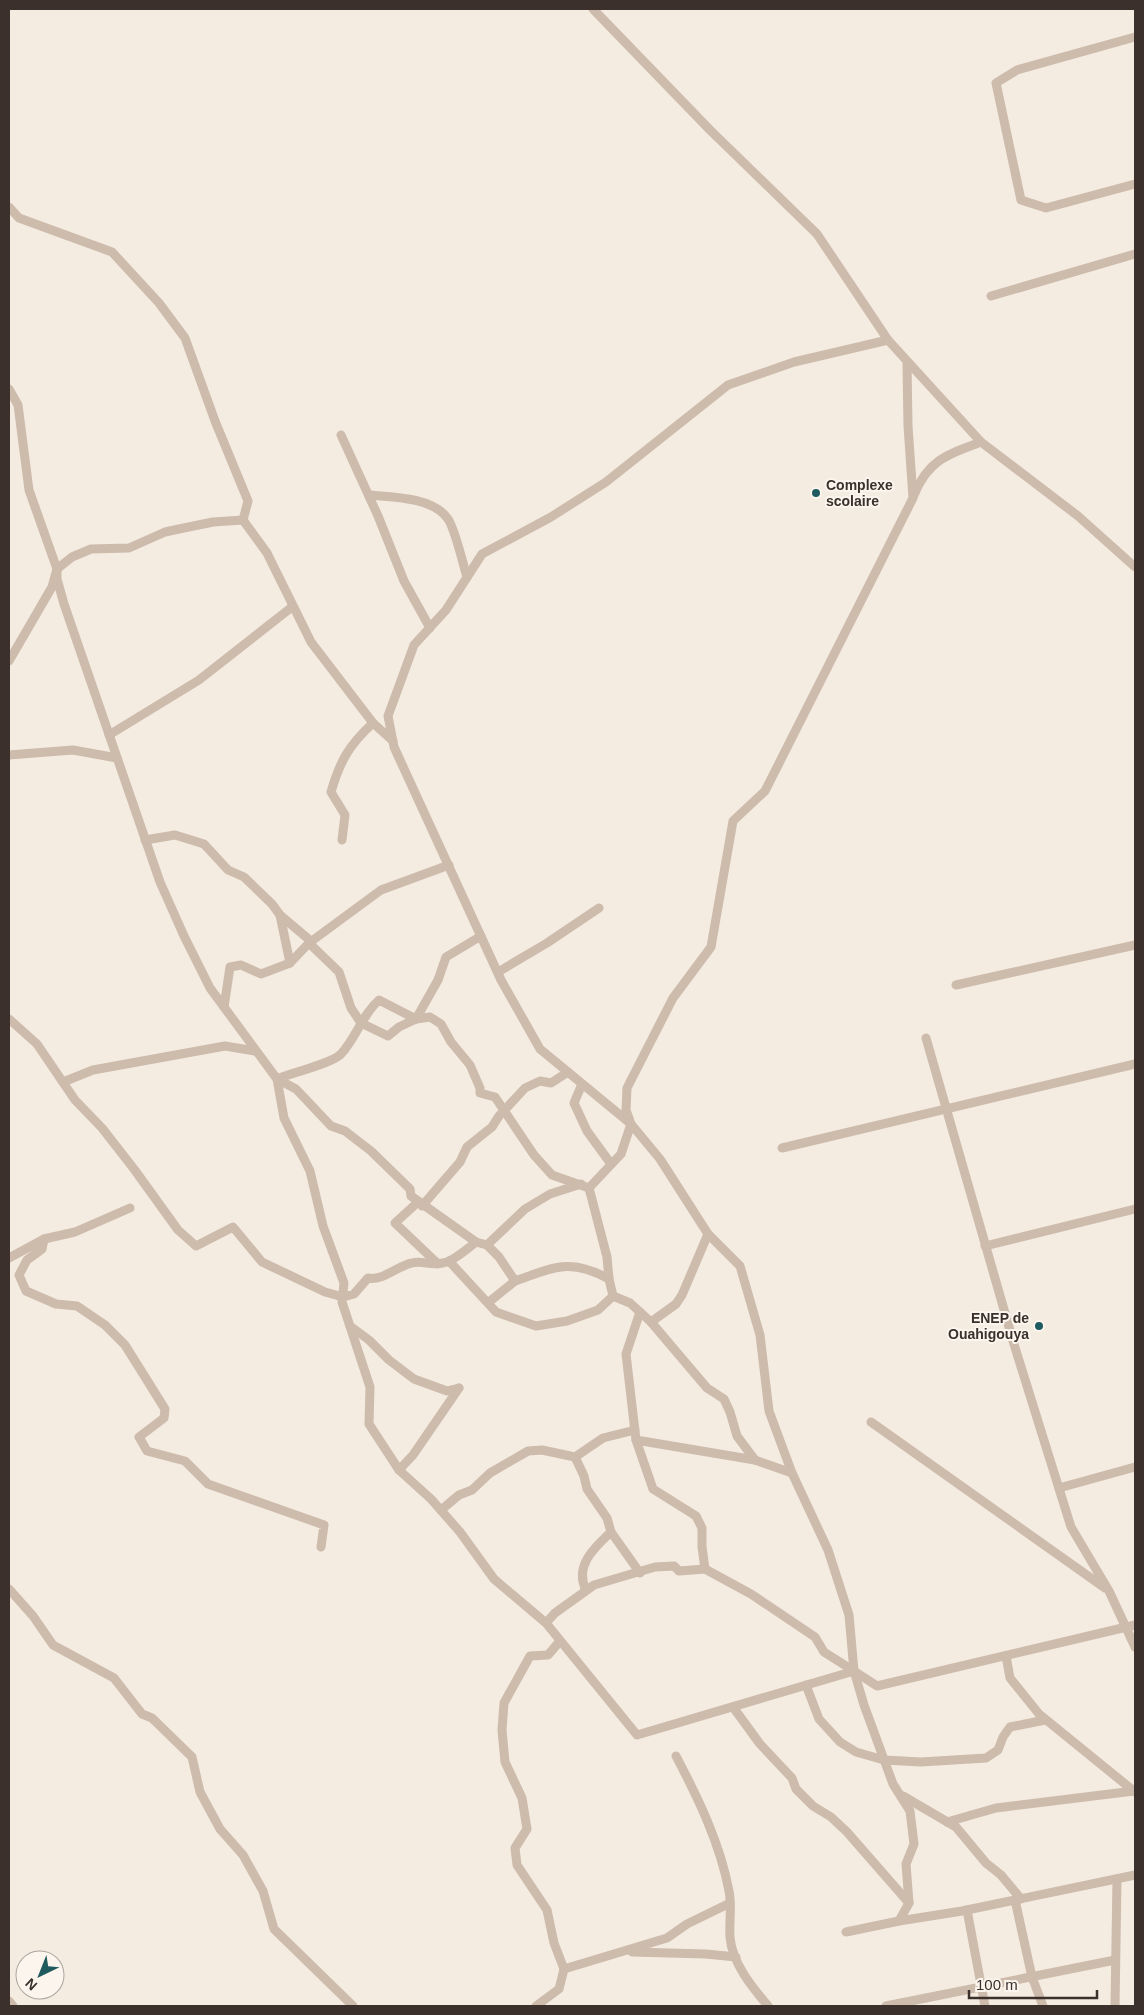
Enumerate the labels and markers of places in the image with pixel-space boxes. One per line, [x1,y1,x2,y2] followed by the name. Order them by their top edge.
[826,477,893,509] place label: Complexe scolaire
[810,487,822,499] marker: Complexe scolaire
[948,1310,1029,1342] place label: ENEP de Ouahigouya
[1033,1320,1045,1332] marker: ENEP de Ouahigouya

